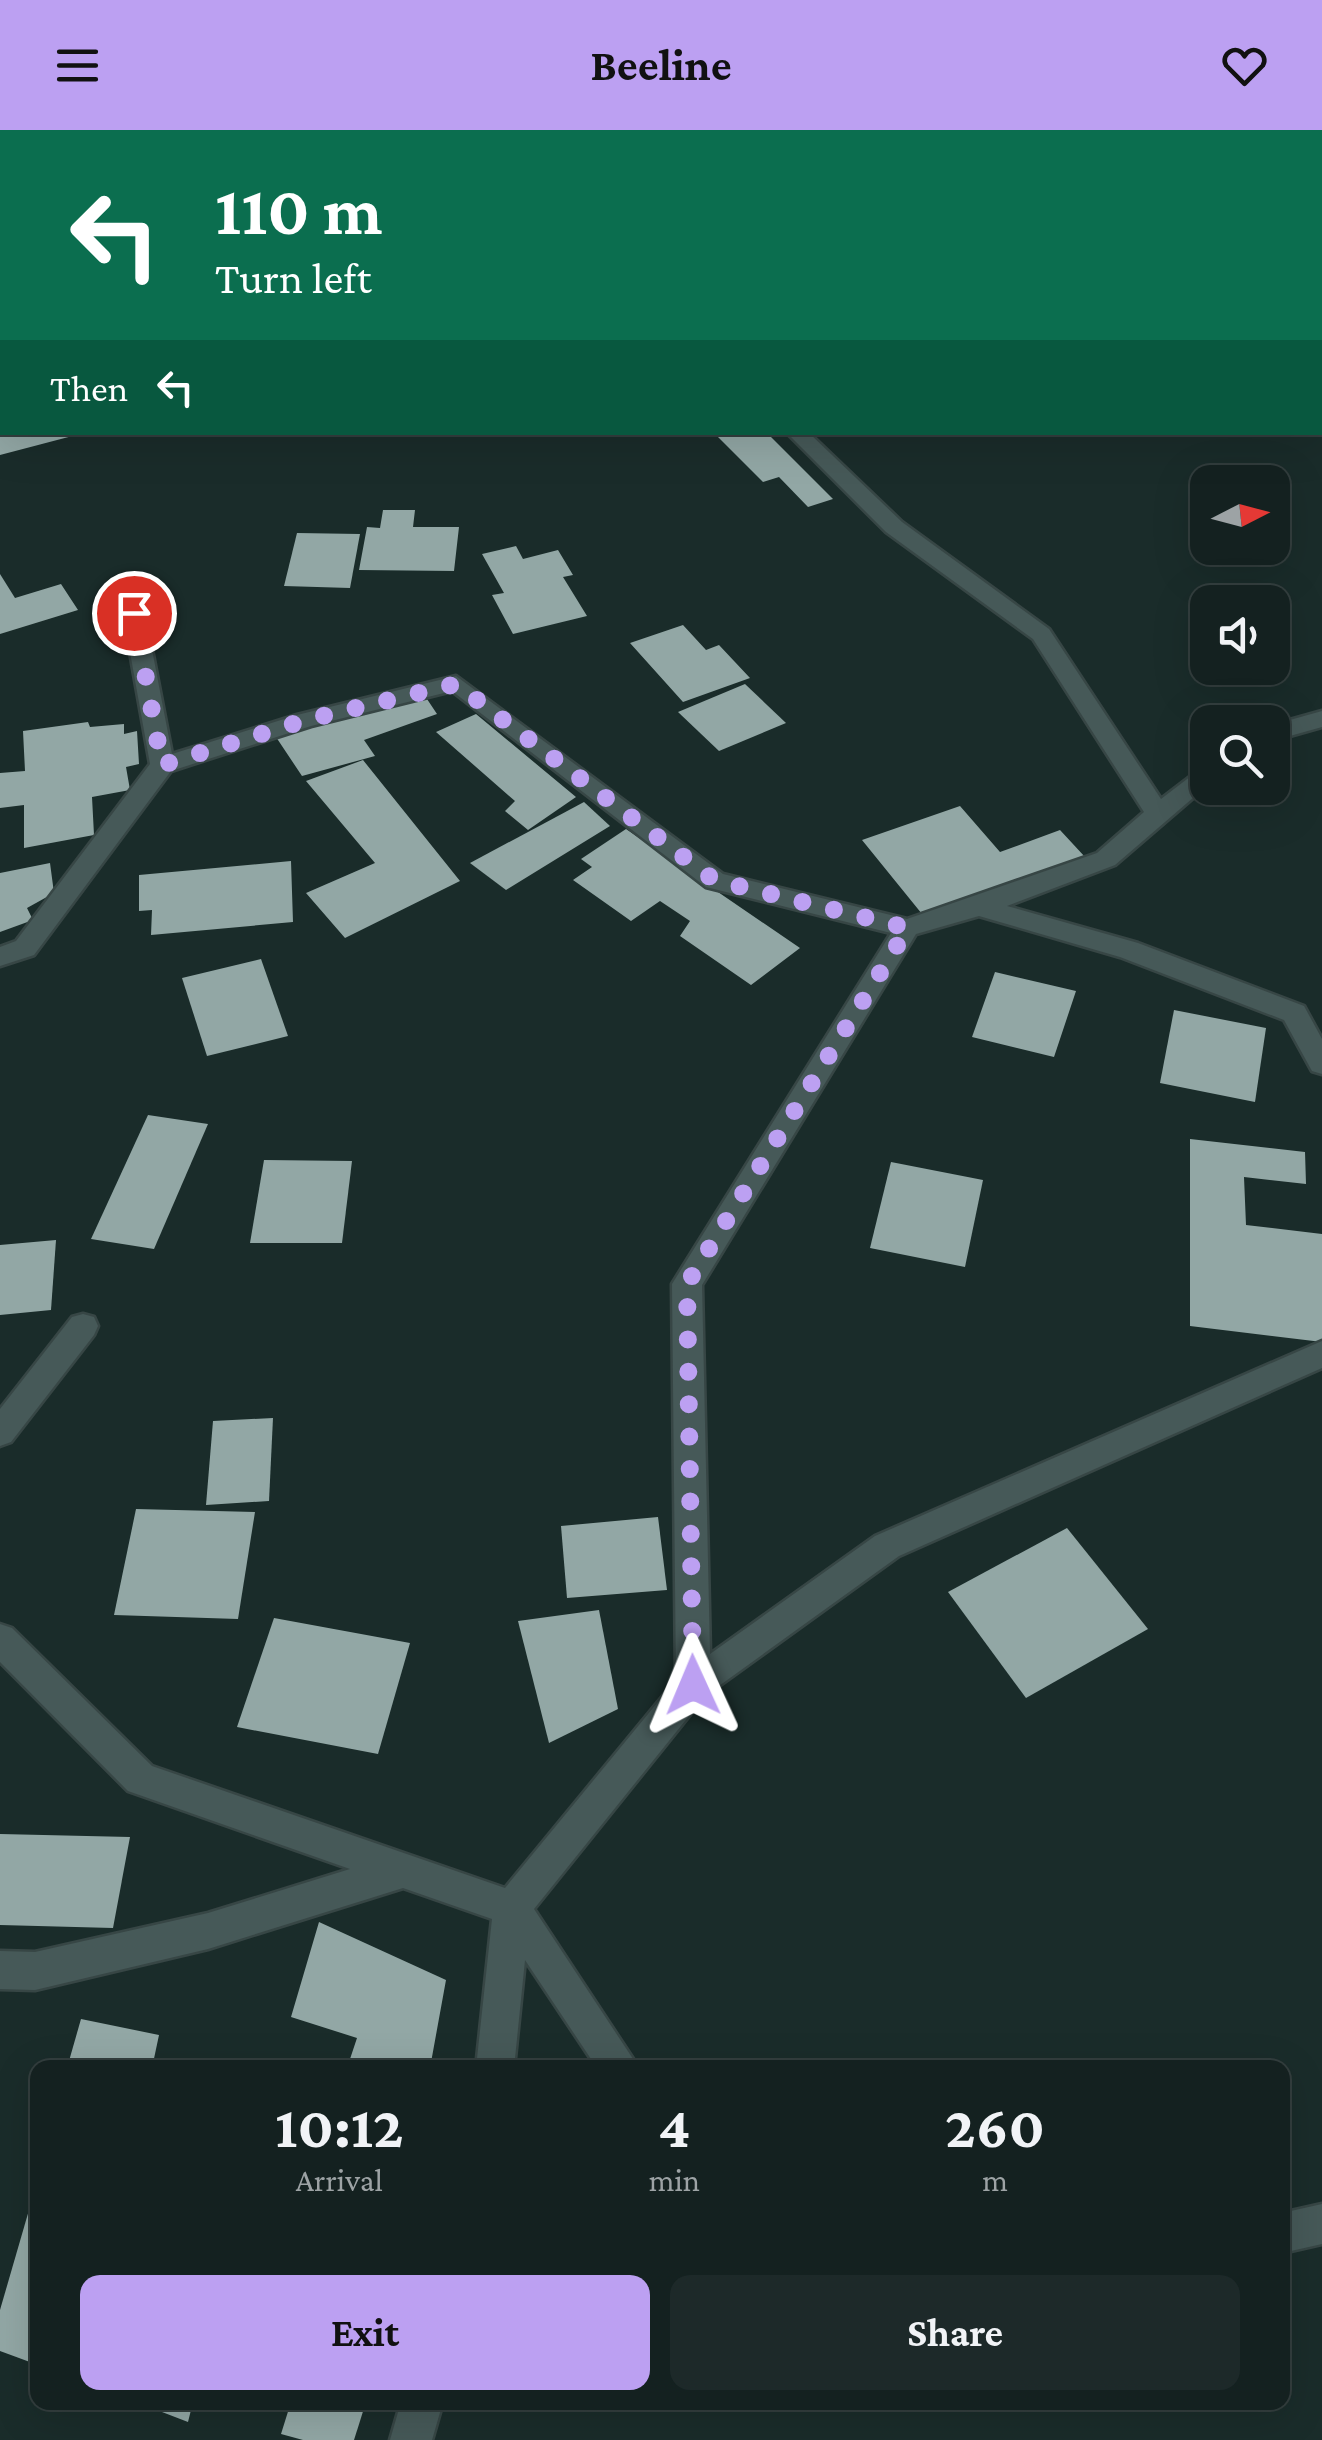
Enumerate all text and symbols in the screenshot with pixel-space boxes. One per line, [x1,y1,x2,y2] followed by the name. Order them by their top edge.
[50,38,105,93] icon: menu
[1217,38,1272,93] icon: heart
[590,40,732,90] text: Beeline
[50,170,180,300] icon: left
[215,171,383,249] text: 110 m
[215,253,372,303] text: Turn left
[148,360,203,415] icon: left
[50,367,128,409] text: Then
[1190,465,1290,565] north arrow
[1190,465,1290,805] map controls
[92,571,177,656] pin
[1190,585,1290,685] button: sound
[107,586,162,641] icon: arrive
[1190,705,1290,805] button: search
[641,1633,745,1737] position arrow
[275,2093,404,2160] text: 10:12
[658,2093,691,2160] text: 4
[945,2093,1045,2160] text: 260
[296,2162,383,2198] text: Arrival
[649,2162,700,2198] text: min
[982,2162,1008,2198] text: m
[80,2275,650,2390] button: Exit
[670,2275,1240,2390] button: Share

